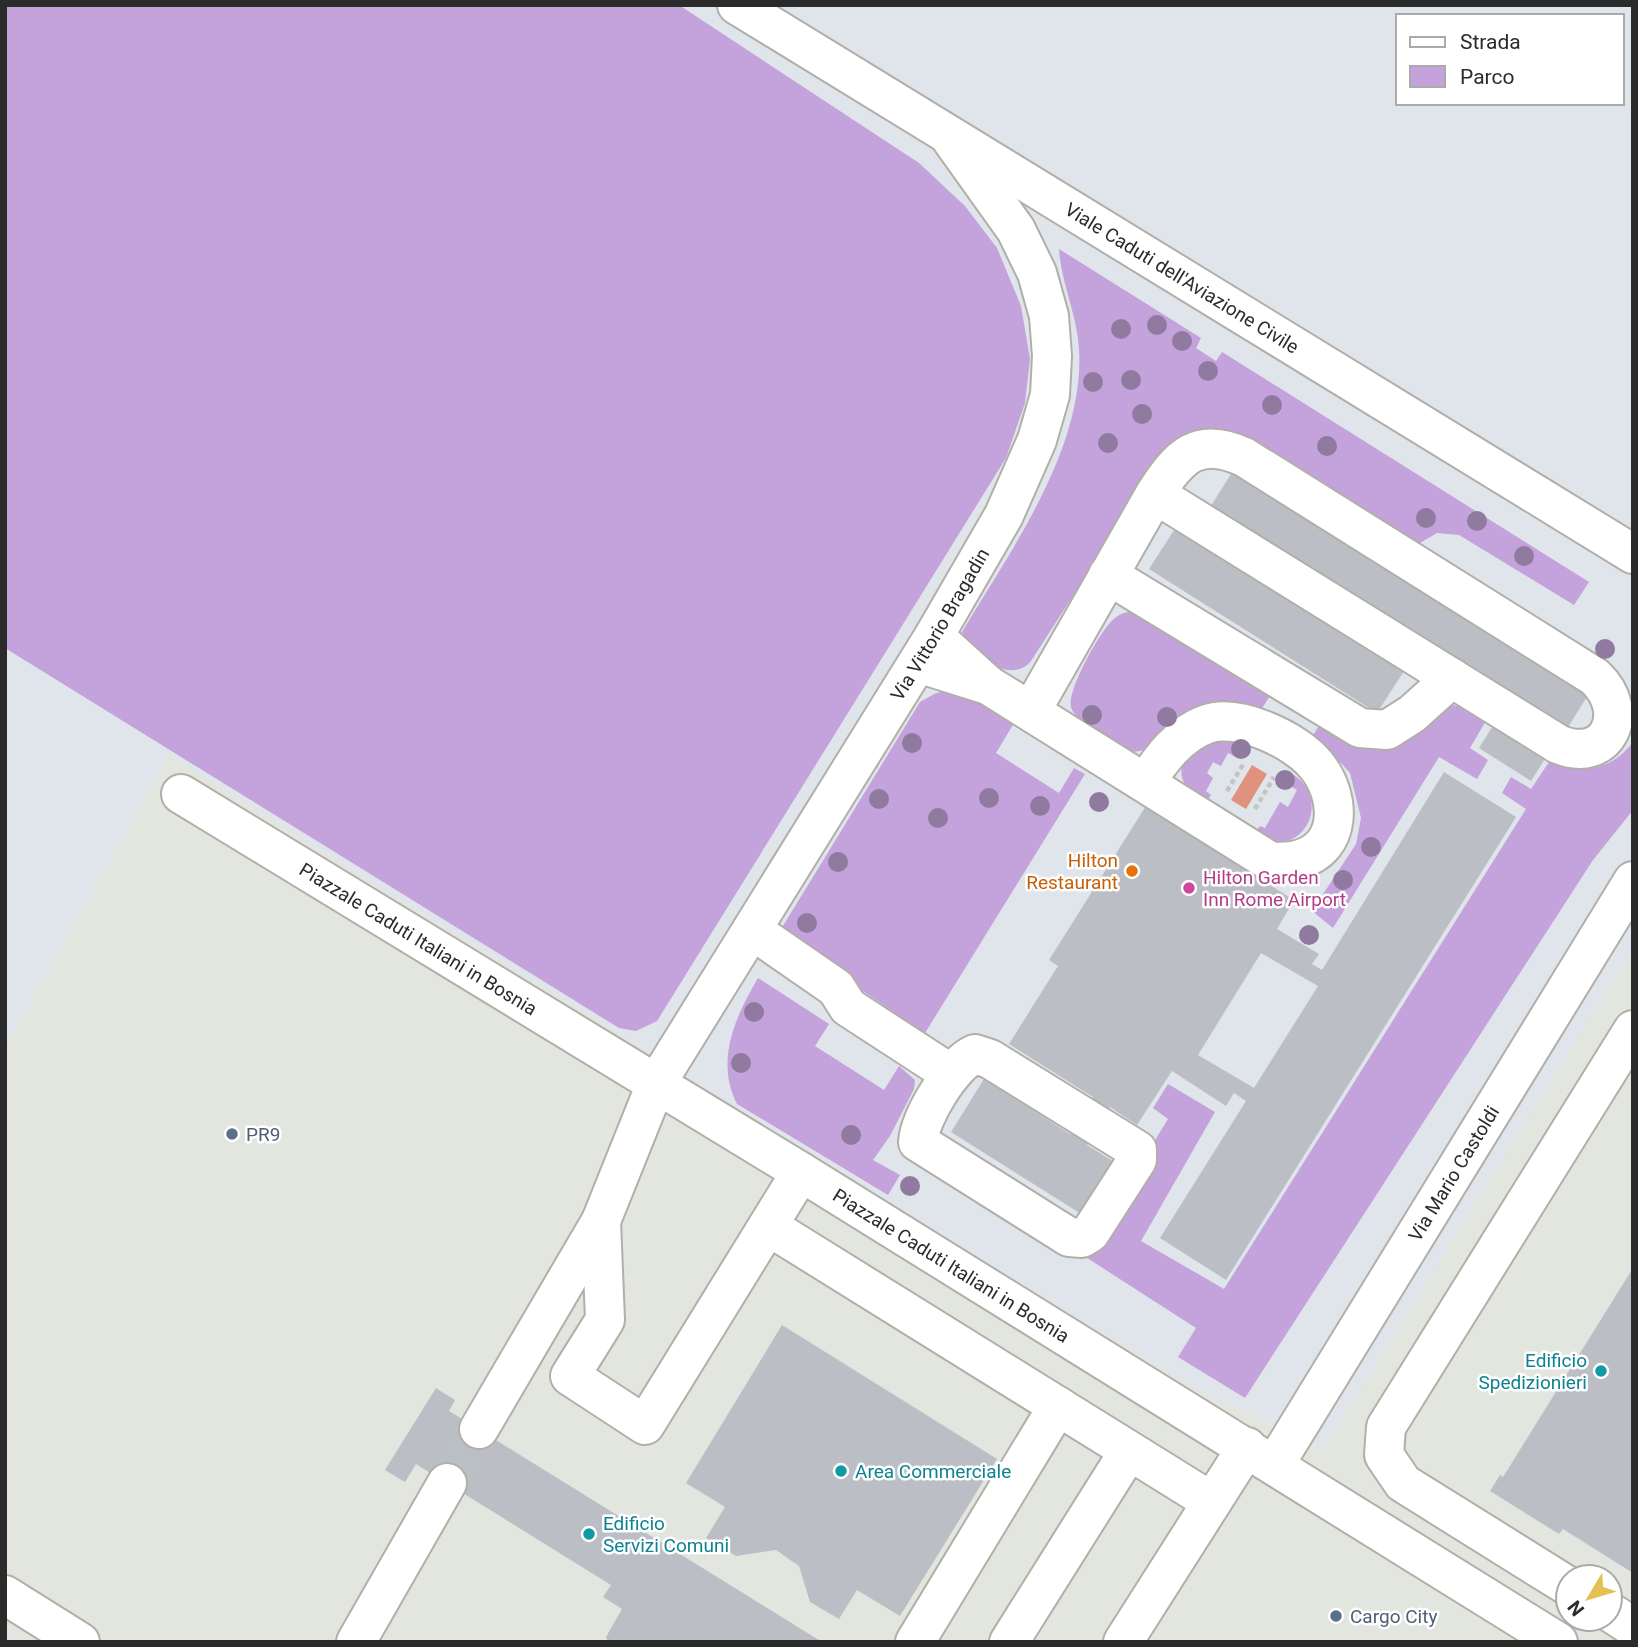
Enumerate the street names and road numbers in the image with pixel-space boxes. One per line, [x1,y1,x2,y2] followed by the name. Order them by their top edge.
[1061,198,1303,359] street label: Viale Caduti dell'Aviazione Civile
[886,544,994,705] street label: Via Vittorio Bragadin
[295,858,541,1020] street label: Piazzale Caduti Italiani in Bosnia
[1404,1102,1504,1246] street label: Via Mario Castoldi
[828,1184,1073,1348] street label: Piazzale Caduti Italiani in Bosnia

